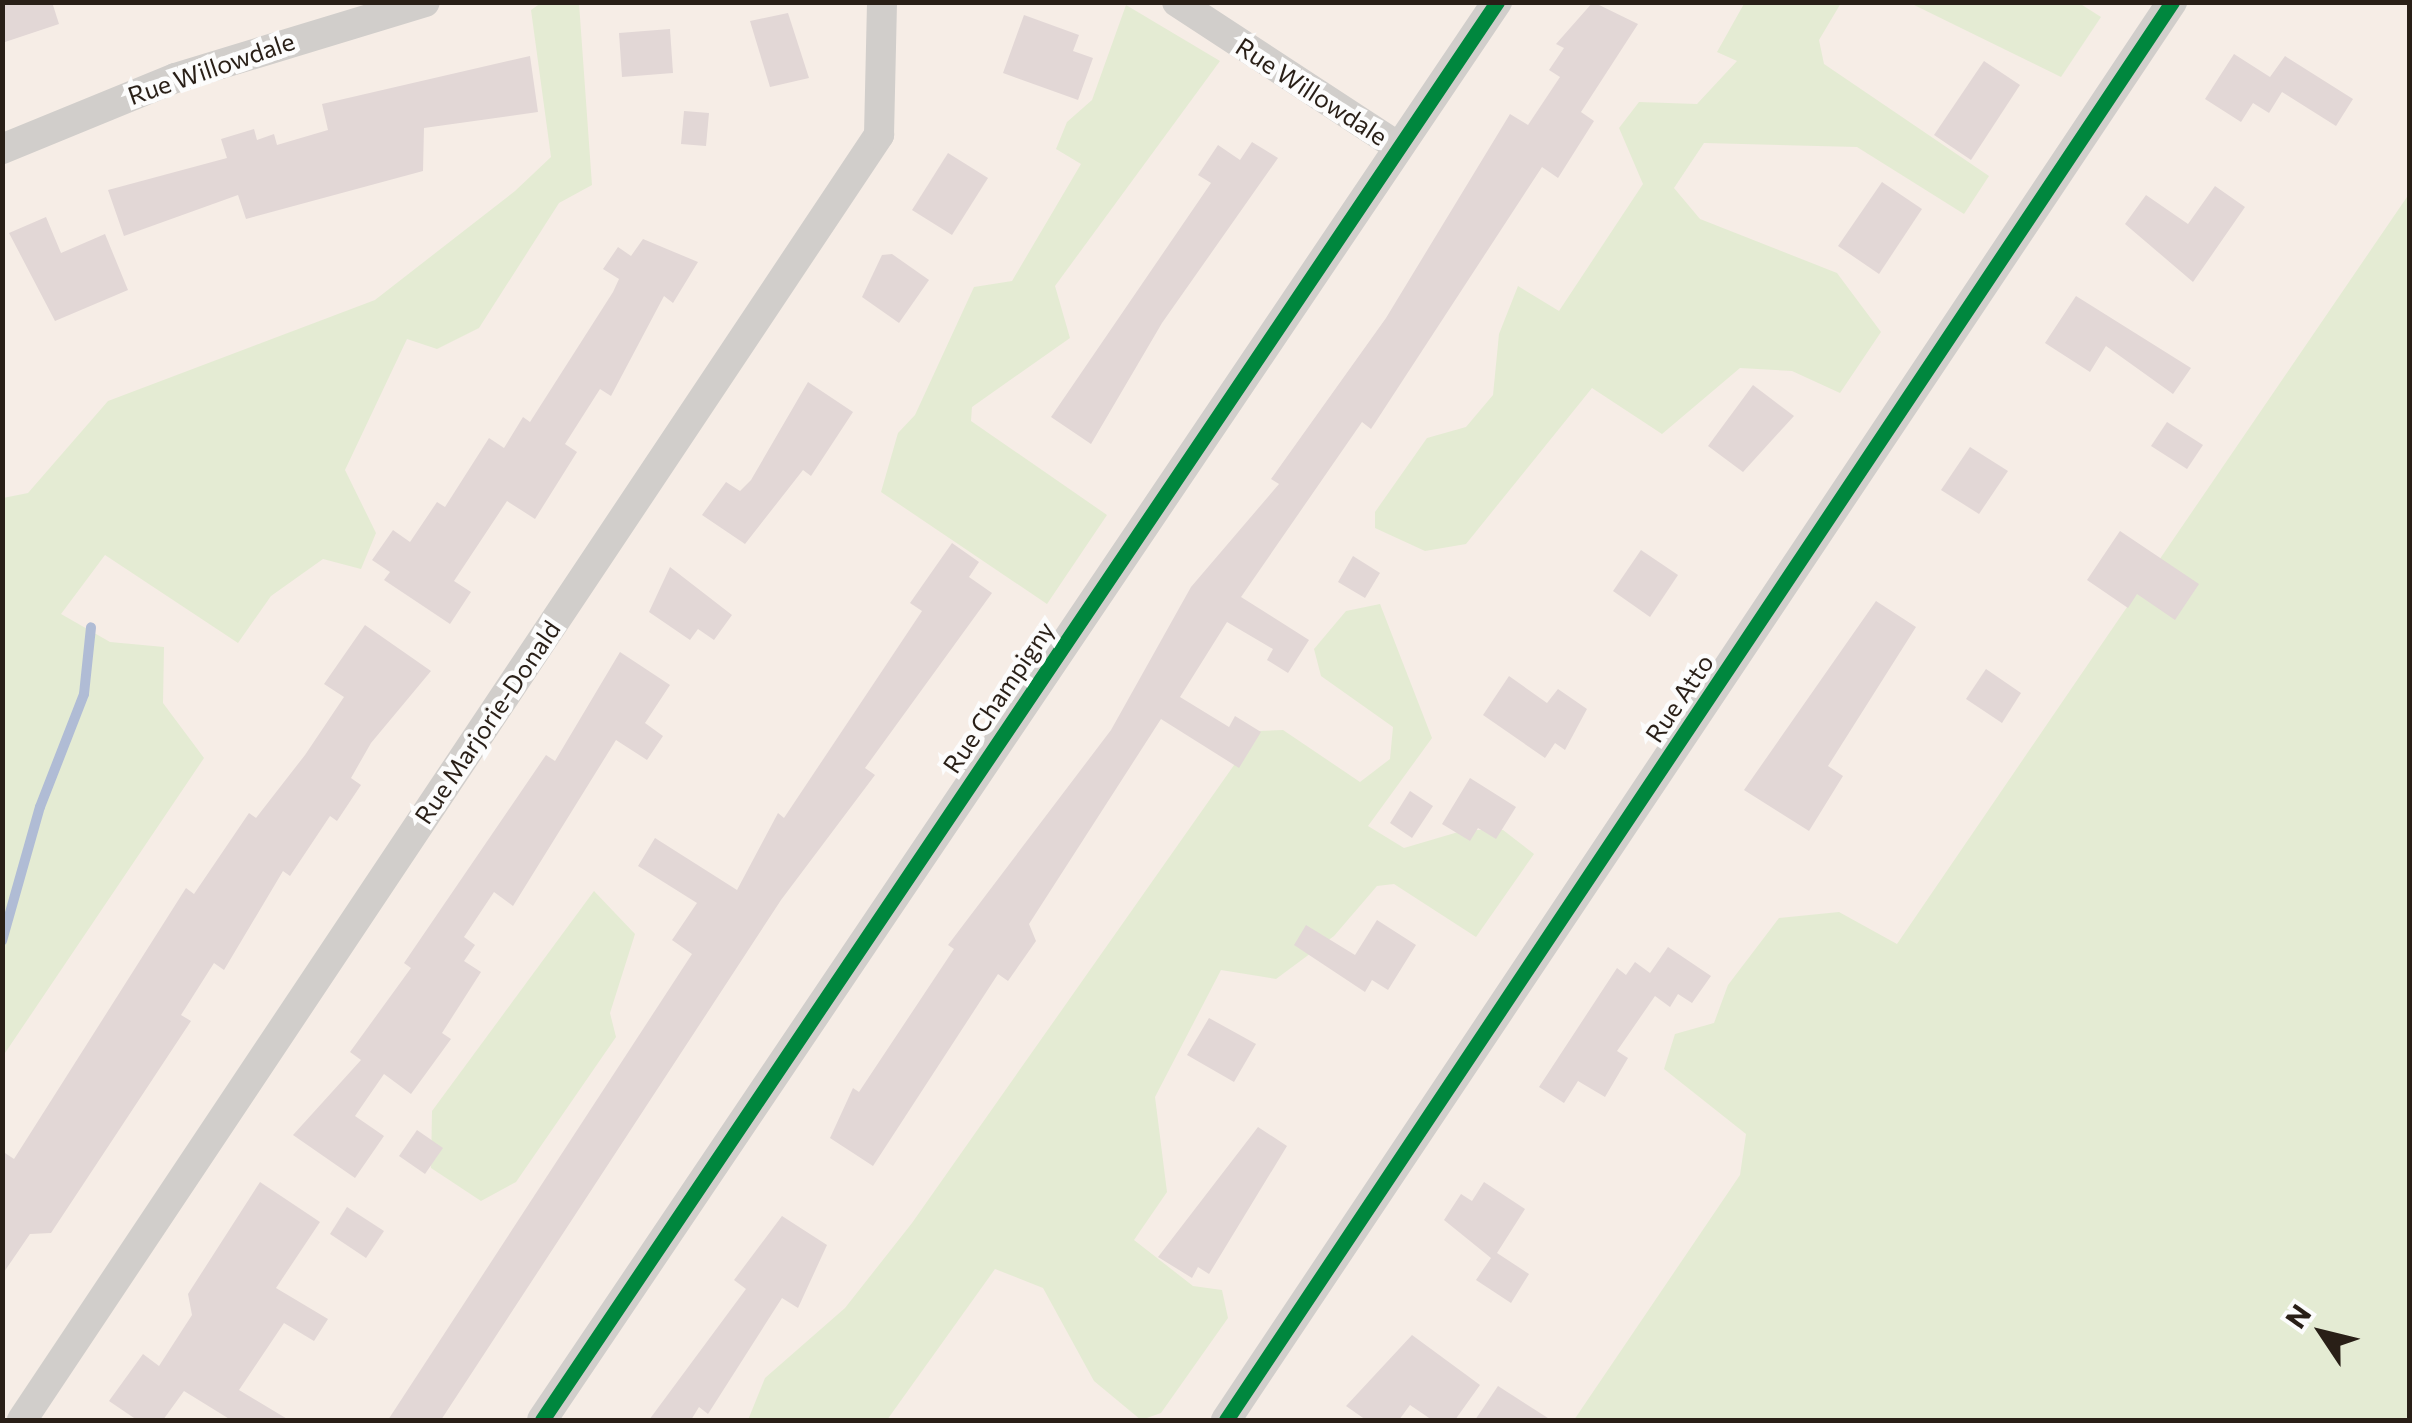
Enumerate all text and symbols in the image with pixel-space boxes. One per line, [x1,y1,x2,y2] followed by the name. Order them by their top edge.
[124,25,298,111] street label: Rue Willowdale
[1231,31,1393,151] street label: Rue Willowdale
[408,615,566,829] street label: Rue Marjorie-Donald
[936,615,1060,779] street label: Rue Champigny
[1639,648,1719,748] street label: Rue Atto
[2272,1283,2372,1383] north arrow
[2277,1297,2317,1334] text: N

